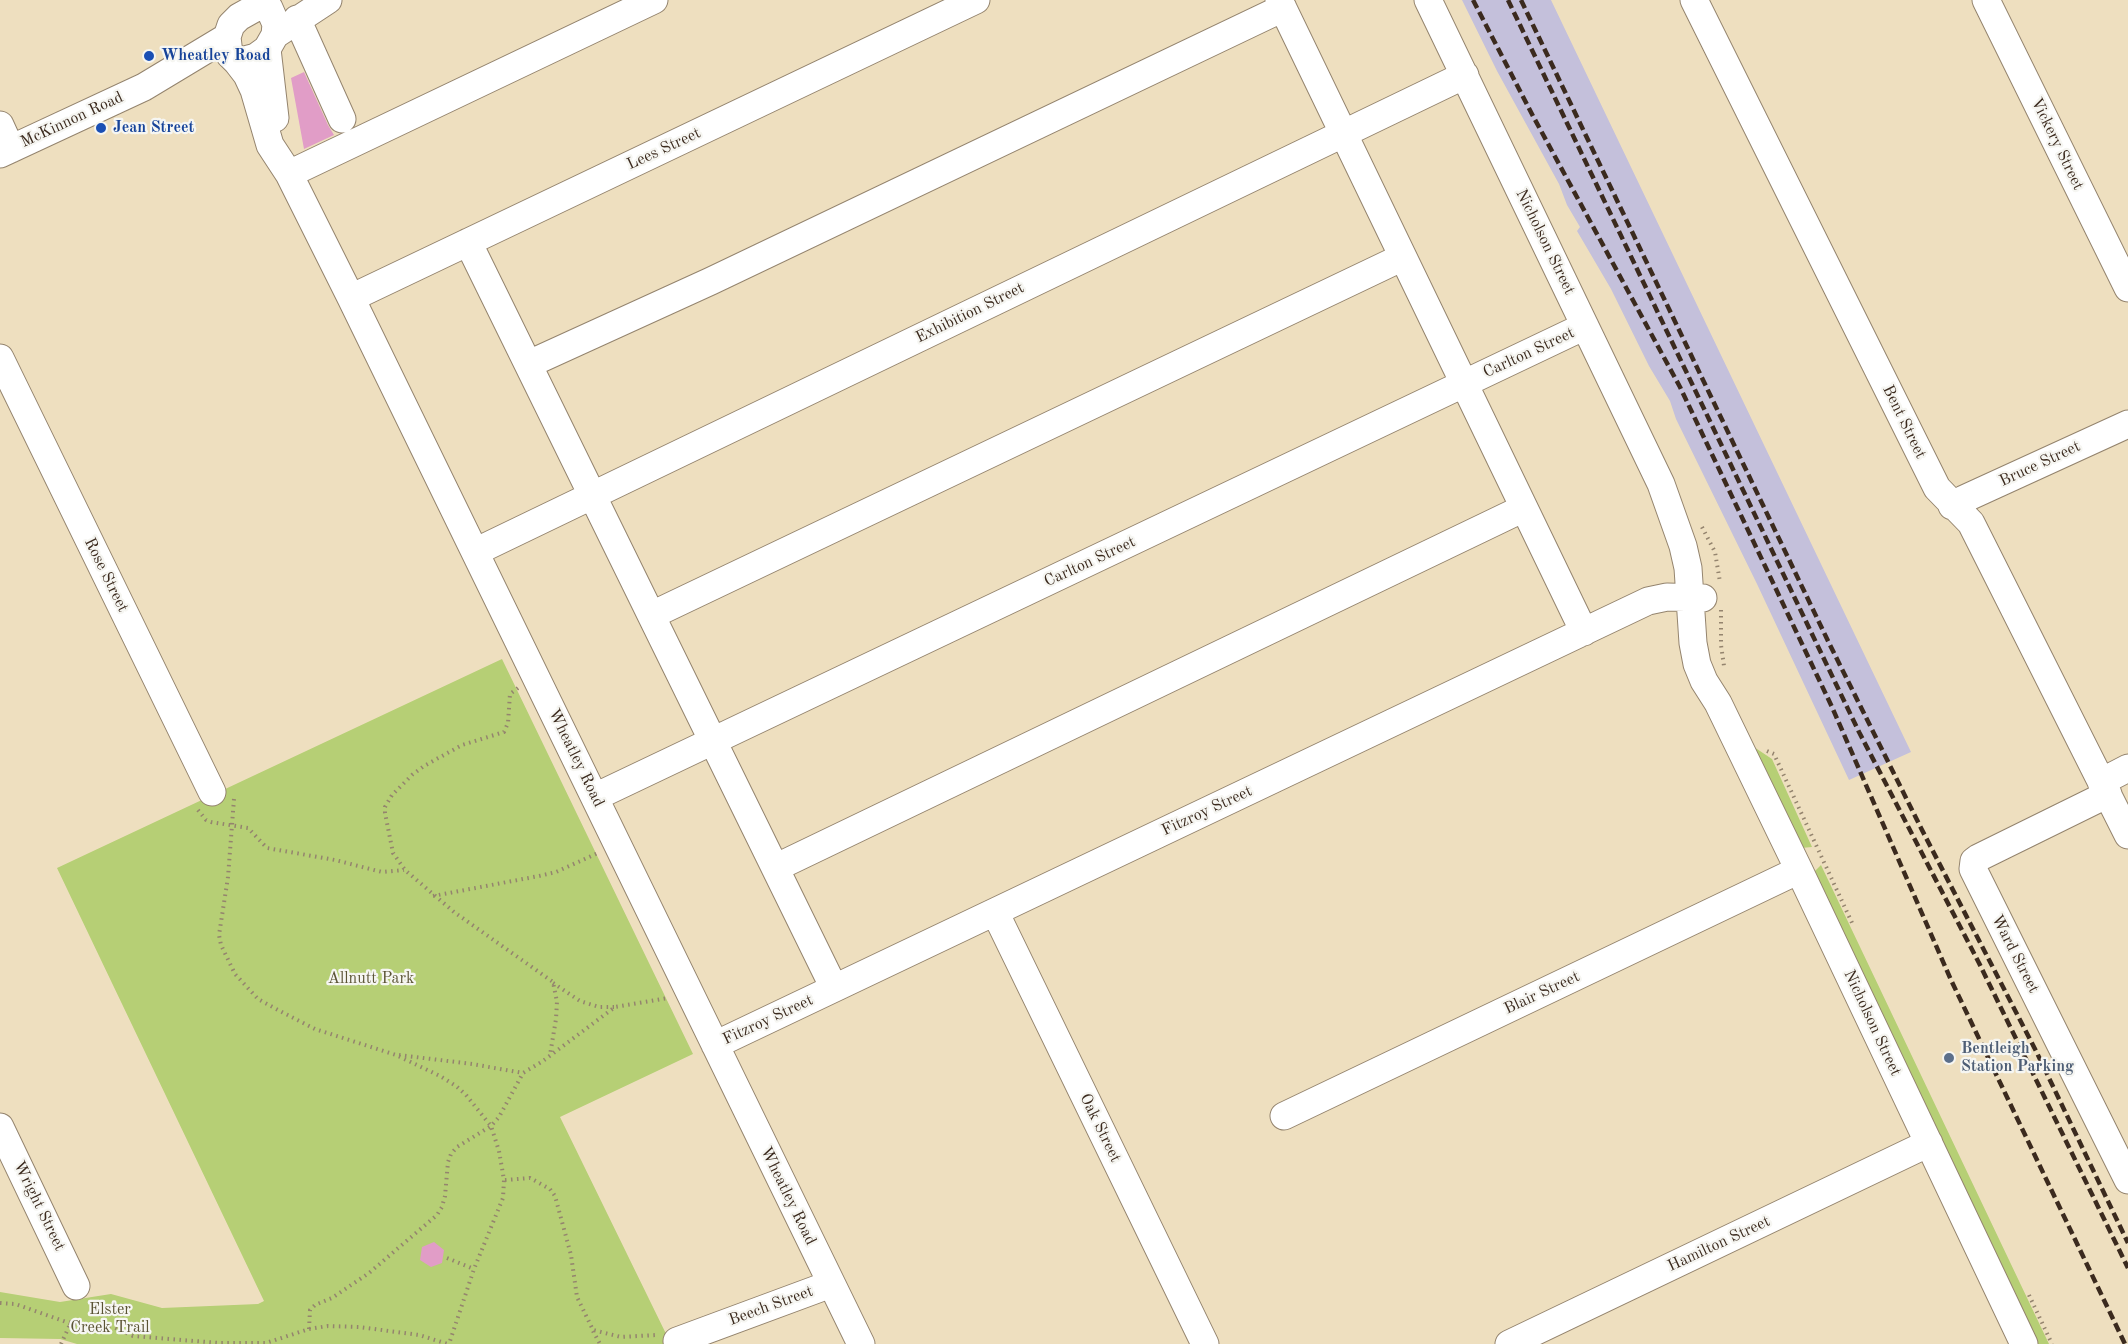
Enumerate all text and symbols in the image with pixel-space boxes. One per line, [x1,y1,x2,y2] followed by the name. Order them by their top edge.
[161,46,271,66] place label: Wheatley Road
[142,49,156,63] marker: Wheatley Road
[18,88,126,152] street label: McKinnon Road
[2026,95,2088,193] street label: Vickery Street
[113,118,194,138] place label: Jean Street
[94,121,108,135] marker: Jean Street
[624,124,704,174] street label: Lees Street
[1511,186,1579,298] street label: Nicholson Street
[913,278,1027,348] street label: Exhibition Street
[1480,323,1578,383] street label: Carlton Street
[1878,382,1930,462] street label: Bent Street
[1996,437,2084,491] street label: Bruce Street
[1041,532,1139,592] street label: Carlton Street
[80,535,132,615] street label: Rose Street
[544,706,608,810] street label: Wheatley Road
[1159,782,1255,840] street label: Fitzroy Street
[1987,912,2043,996] street label: Ward Street
[1501,967,1583,1019] street label: Blair Street
[1839,967,1905,1079] street label: Nicholson Street
[328,969,414,989] park label: Allnutt Park
[720,991,816,1049] street label: Fitzroy Street
[1961,1039,2074,1077] place label: Bentleigh Station Parking
[1942,1051,1956,1065] marker: Bentleigh Station Parking
[1075,1090,1125,1166] street label: Oak Street
[756,1144,820,1248] street label: Wheatley Road
[9,1158,69,1254] street label: Wright Street
[1665,1212,1773,1276] street label: Hamilton Street
[726,1282,816,1330] street label: Beech Street
[70,1300,150,1338] park label: Elster Creek Trail

